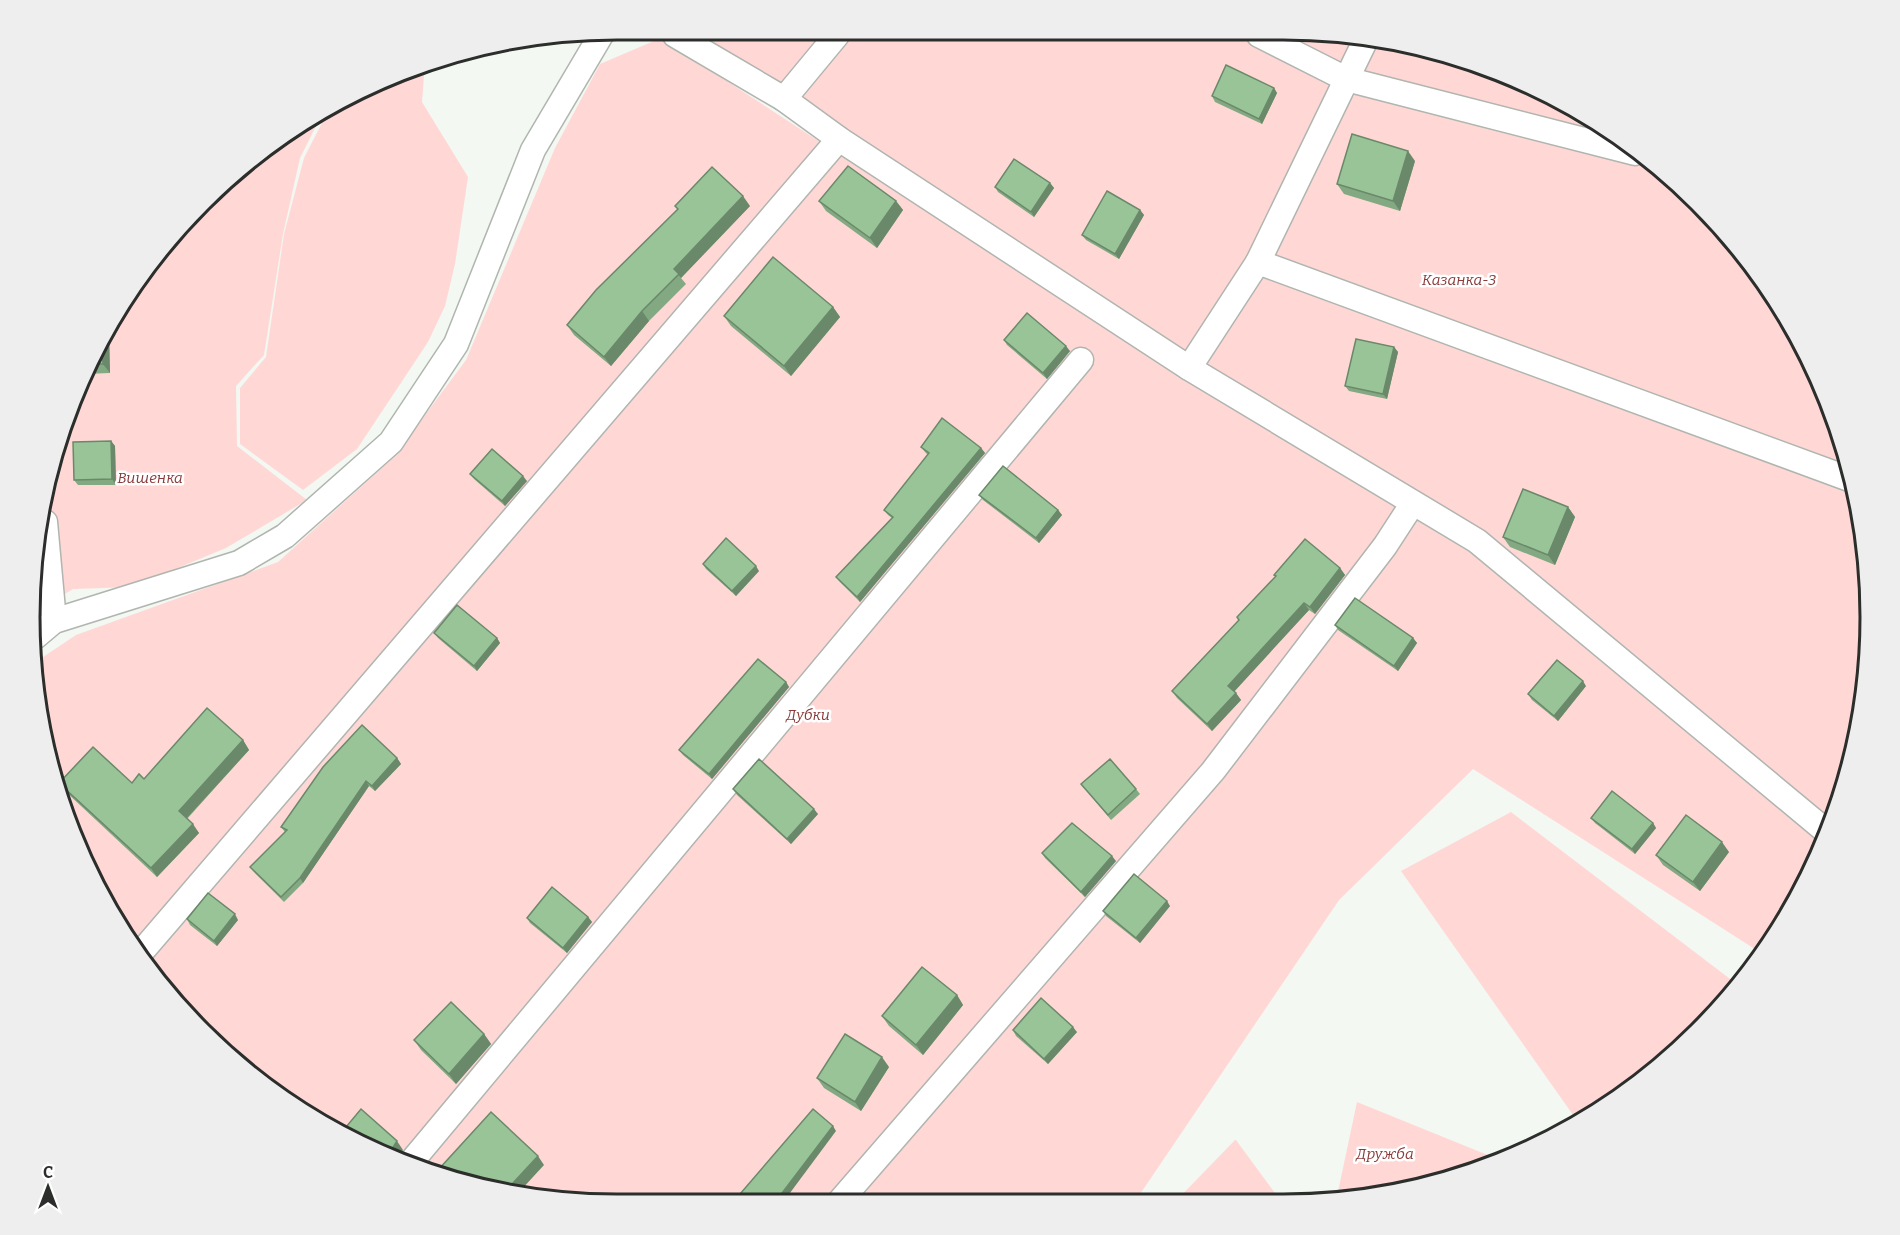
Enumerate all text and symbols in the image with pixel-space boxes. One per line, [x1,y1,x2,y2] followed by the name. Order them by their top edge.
[1422,271,1496,289] park label: Казанка-3
[117,469,183,487] park label: Вишенка
[785,706,830,724] park label: Дубки
[1355,1145,1414,1163] park label: Дружба
[18,1157,78,1217] north arrow
[43,1163,53,1182] text: С

